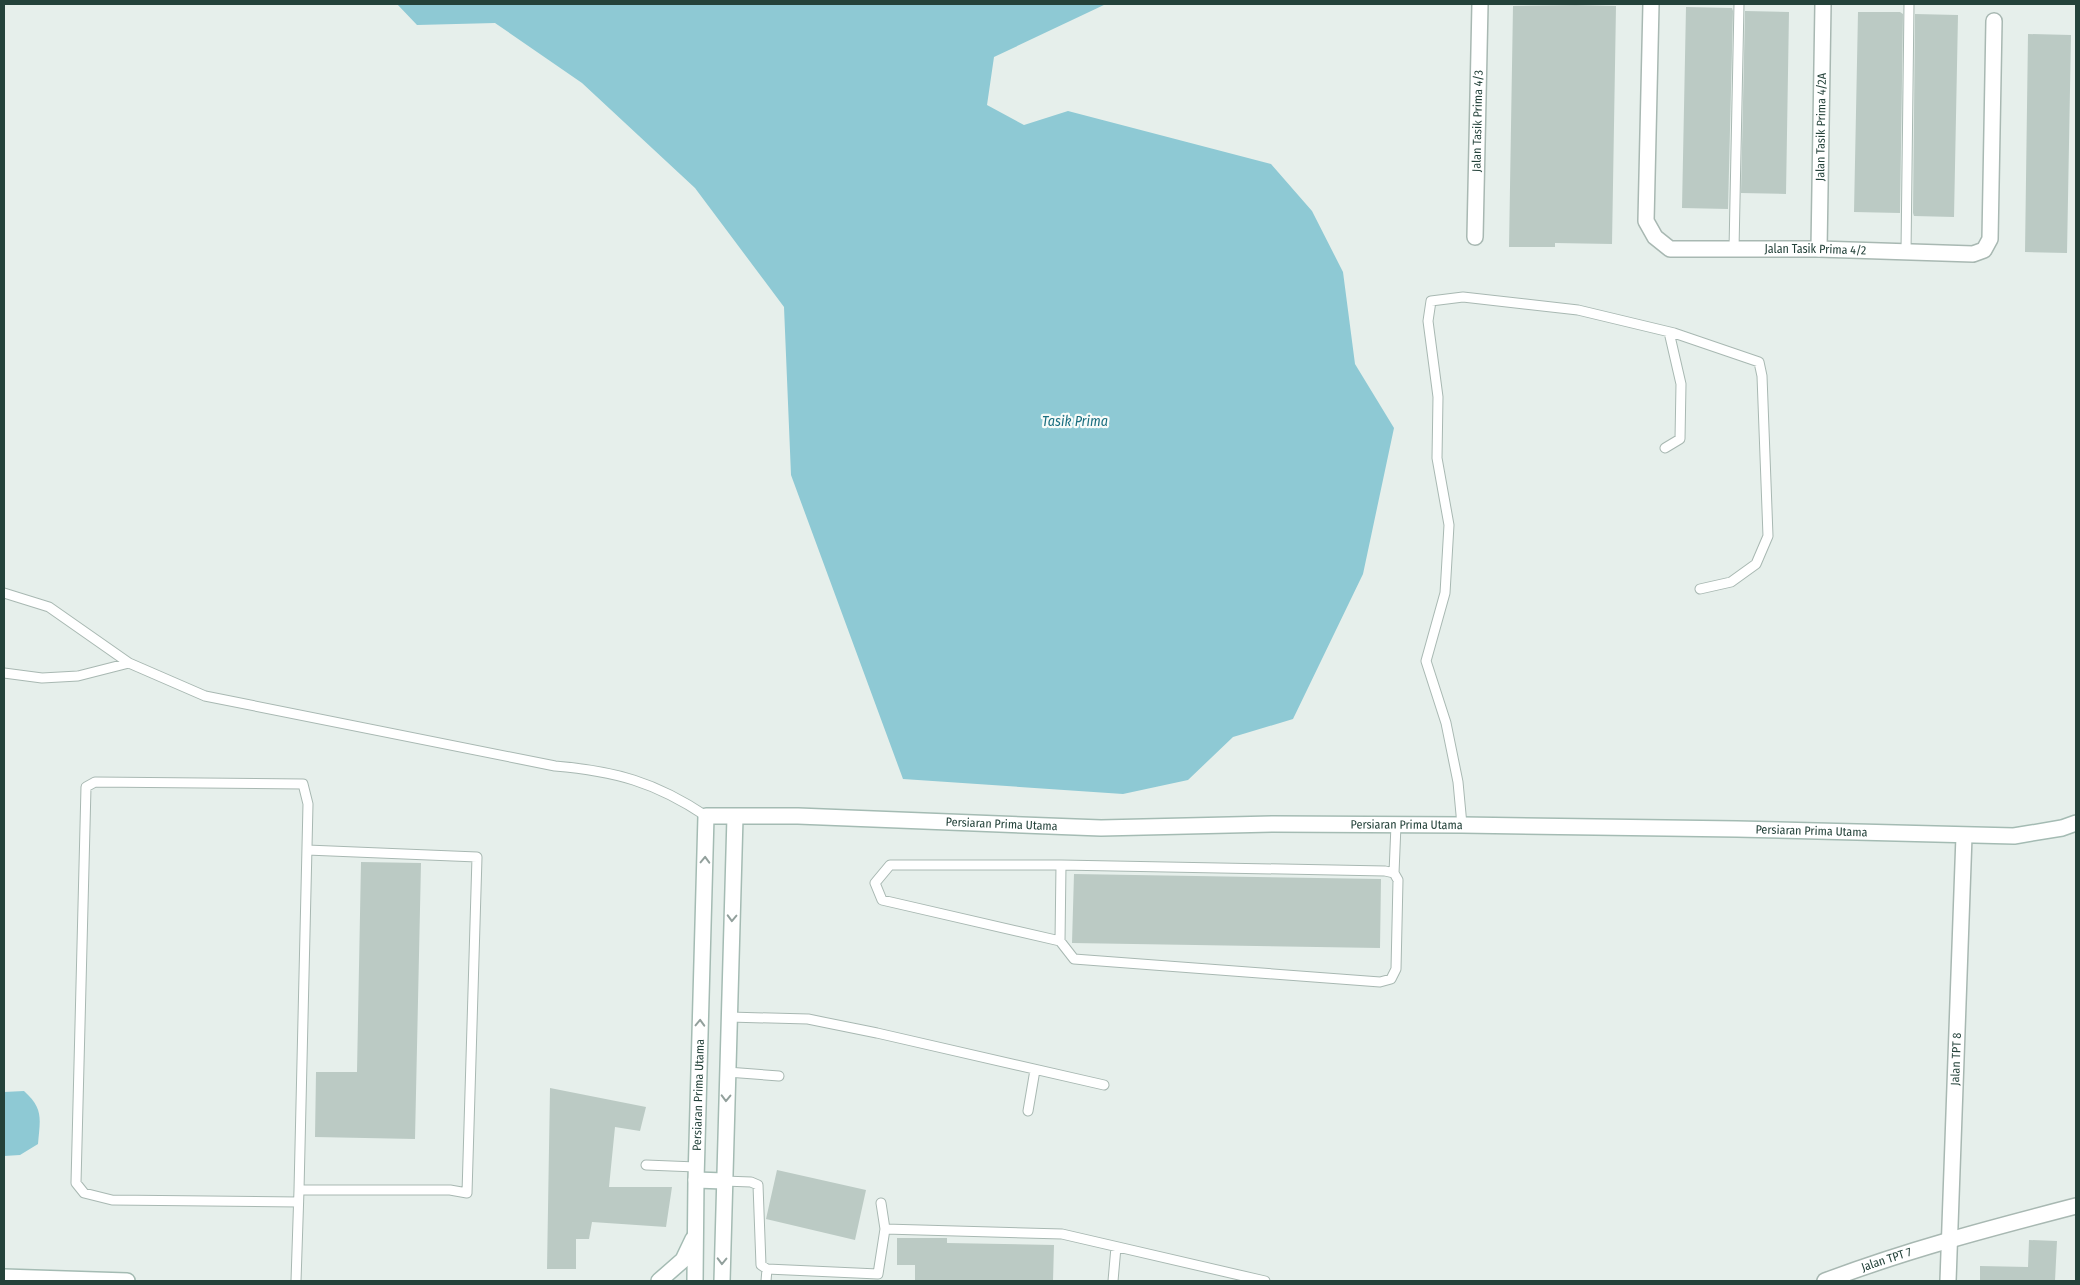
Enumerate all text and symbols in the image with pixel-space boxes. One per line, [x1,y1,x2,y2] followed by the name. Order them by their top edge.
[1469,70,1486,172] street label: Jalan Tasik Prima 4/3
[1813,72,1829,181] street label: Jalan Tasik Prima 4/2A
[1764,242,1866,258] street label: Jalan Tasik Prima 4/2
[1042,413,1108,430] water label: Tasik Prima
[945,815,1058,833] street label: Persiaran Prima Utama
[1351,817,1463,832] street label: Persiaran Prima Utama
[1755,822,1868,839] street label: Persiaran Prima Utama
[700,856,710,864] one-way arrow
[727,914,737,922] one-way arrow
[695,1018,706,1026] one-way arrow
[1948,1032,1964,1086] street label: Jalan TPT 8
[690,1039,707,1151] street label: Persiaran Prima Utama
[721,1094,732,1102] one-way arrow
[1859,1245,1913,1274] street label: Jalan TPT 7
[717,1257,727,1265] one-way arrow

